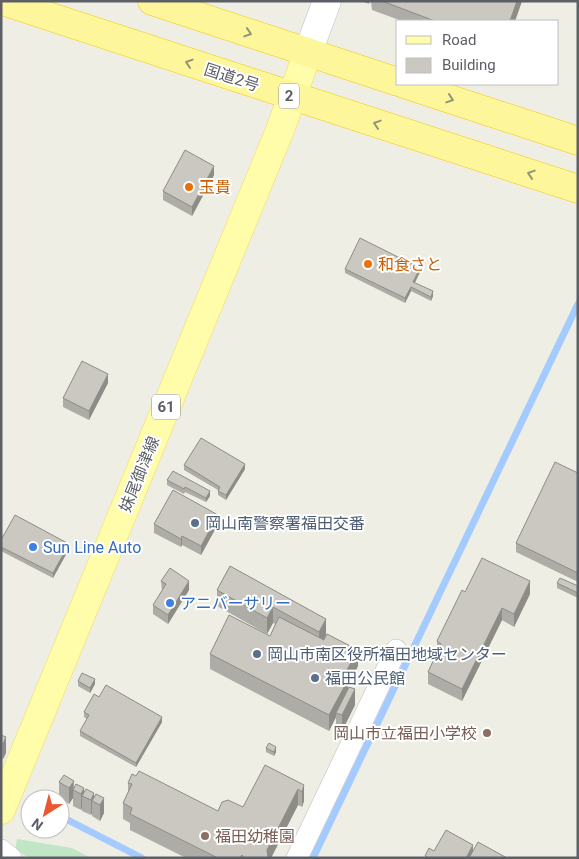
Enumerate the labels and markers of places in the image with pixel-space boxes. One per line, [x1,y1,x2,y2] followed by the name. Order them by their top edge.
[199,178,231,197] place label: 玉貴
[183,181,195,193] marker: 玉貴
[378,255,442,274] place label: 和食さと
[362,258,374,270] marker: 和食さと
[205,514,365,533] place label: 岡山南警察署福田交番
[189,517,201,529] marker: 岡山南警察署福田交番
[43,538,141,557] place label: Sun Line Auto
[27,541,39,553] marker: Sun Line Auto
[180,594,291,613] place label: アニバーサリー
[164,597,176,609] marker: アニバーサリー
[267,645,507,664] place label: 岡山市南区役所福田地域センター
[251,648,263,660] marker: 岡山市南区役所福田地域センター
[325,669,405,688] place label: 福田公民館
[309,672,321,684] marker: 福田公民館
[333,724,477,743] place label: 岡山市立福田小学校
[481,727,493,739] marker: 岡山市立福田小学校
[215,827,295,846] place label: 福田幼稚園
[199,830,211,842] marker: 福田幼稚園

